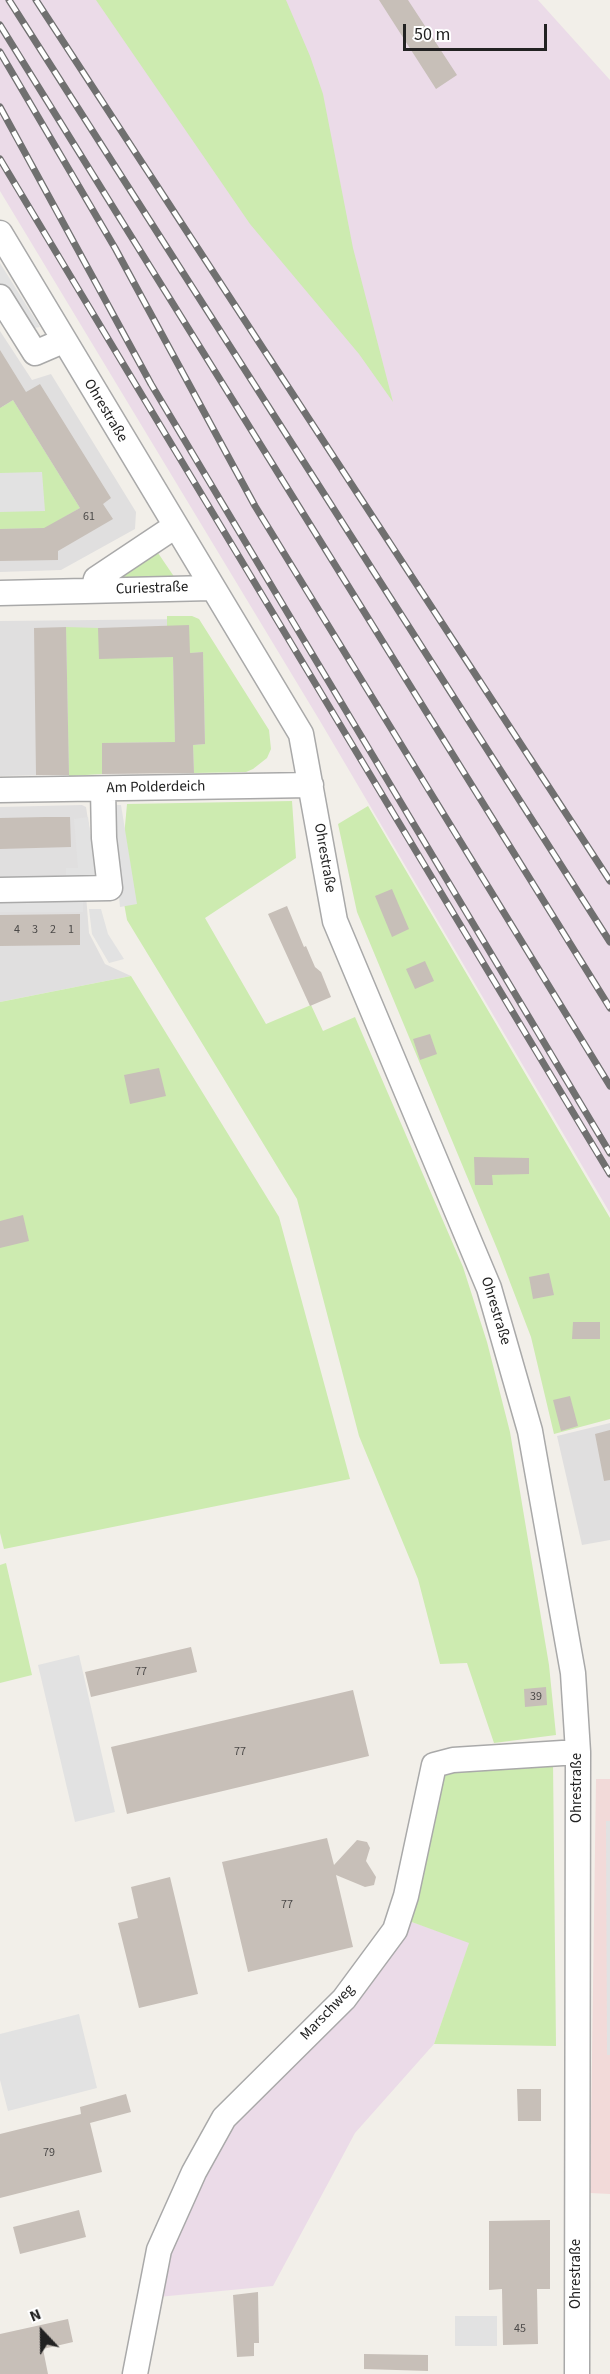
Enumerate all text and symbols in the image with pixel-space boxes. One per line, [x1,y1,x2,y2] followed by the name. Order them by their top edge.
[406,12,550,50] scale bar
[414,22,450,47] text: 50 m
[79,376,131,446] street label: Ohrestraße
[83,510,95,524] house number: 61
[115,579,189,599] street label: Curiestraße
[106,778,206,798] street label: Am Polderdeich
[309,822,339,894] street label: Ohrestraße
[14,923,20,937] house number: 4
[32,923,38,937] house number: 3
[50,923,56,937] house number: 2
[68,923,74,937] house number: 1
[476,1275,514,1347] street label: Ohrestraße
[135,1665,147,1679] house number: 77
[530,1690,542,1704] house number: 39
[234,1745,246,1759] house number: 77
[569,1753,587,1823] street label: Ohrestraße
[281,1898,293,1912] house number: 77
[297,1981,359,2045] street label: Marschweg
[43,2146,55,2160] house number: 79
[568,2239,586,2309] street label: Ohrestraße
[12,2302,72,2362] north arrow
[26,2303,44,2328] text: N
[514,2322,526,2336] house number: 45

